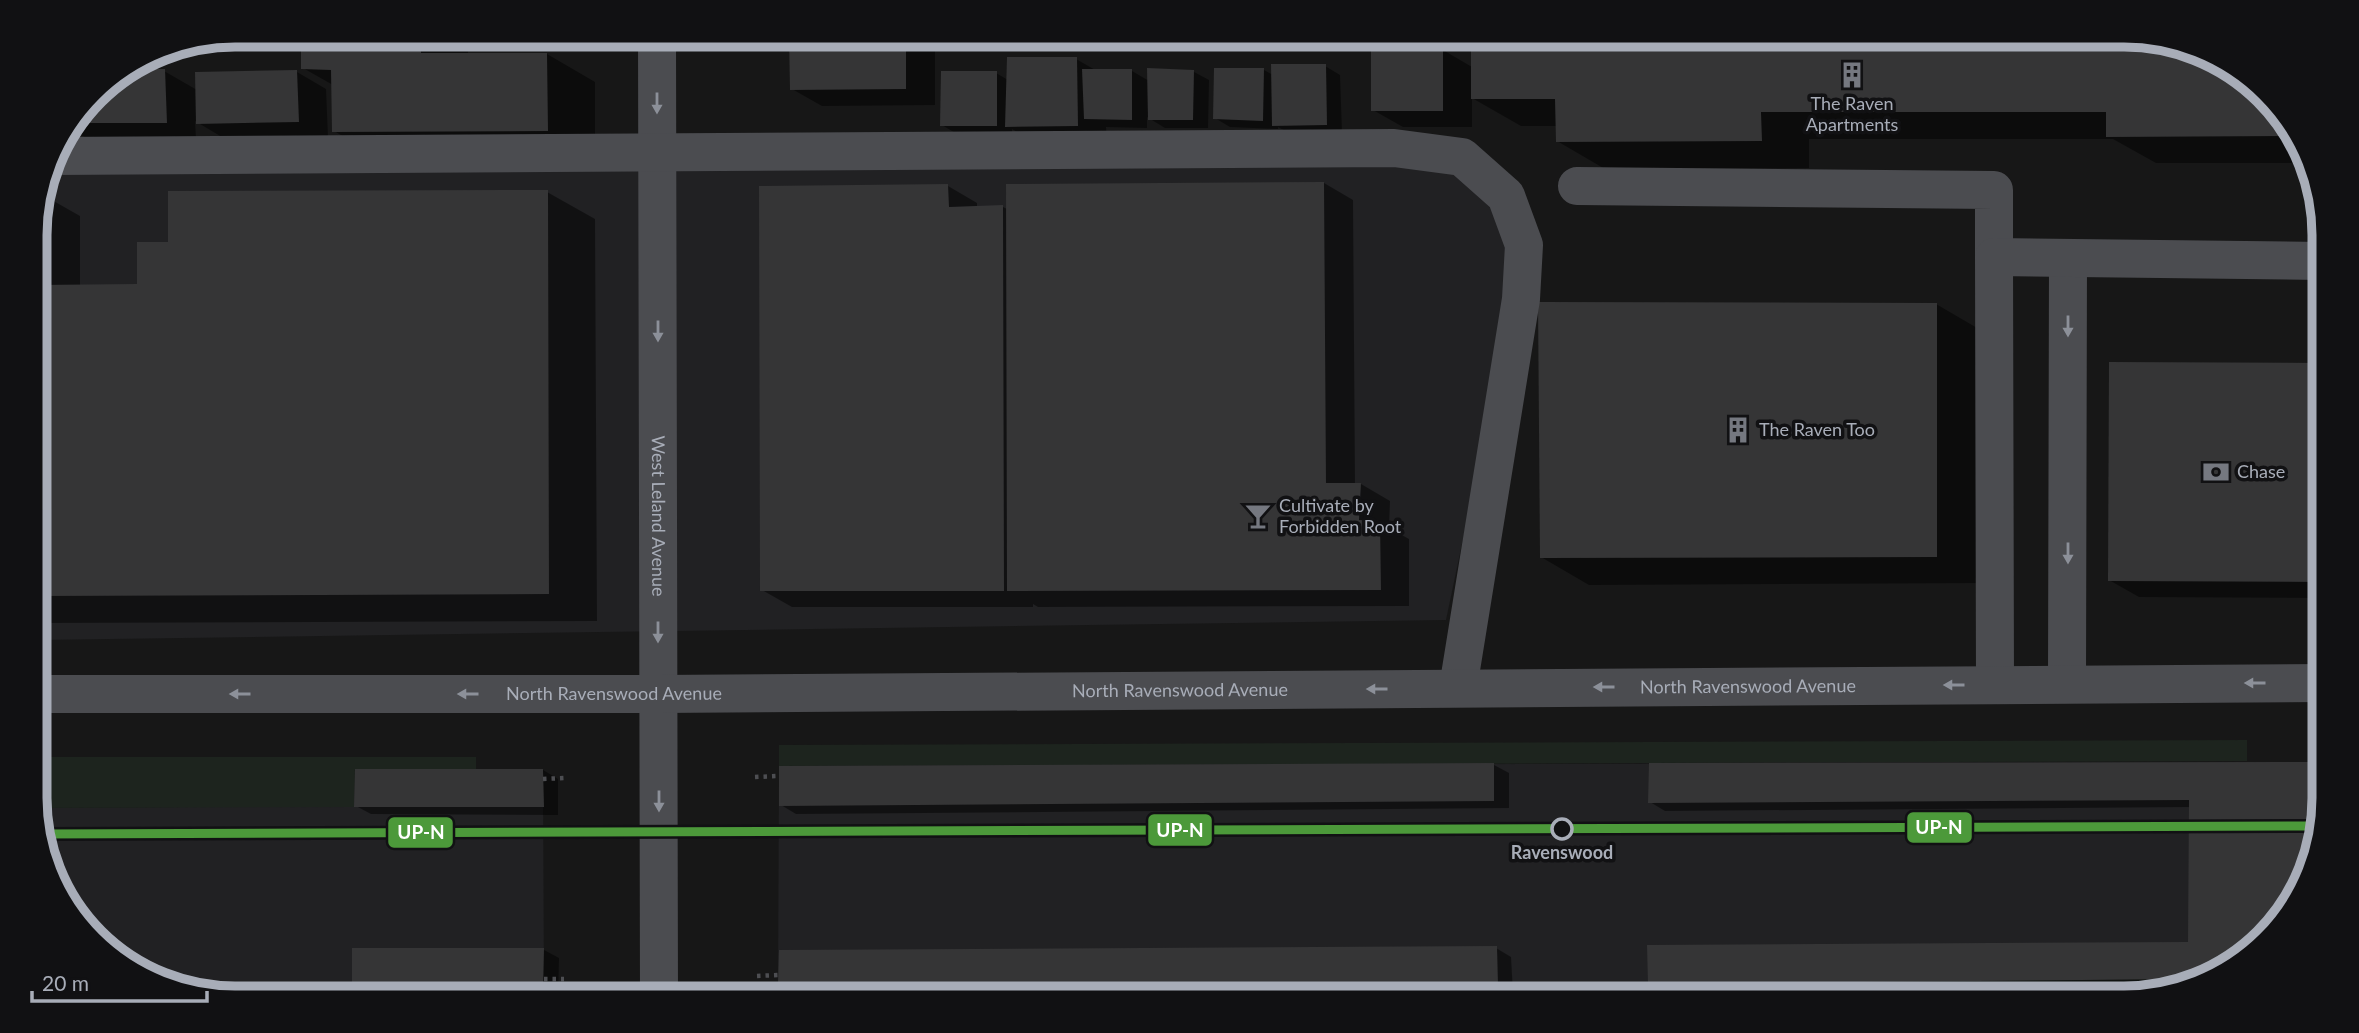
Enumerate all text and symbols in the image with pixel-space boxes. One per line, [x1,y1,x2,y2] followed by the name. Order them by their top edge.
[1837,60,1867,90] building icon: The Raven Apartments
[651,92,663,114] one-way arrow
[1806,92,1899,135] place label: The Raven Apartments
[2062,315,2074,337] one-way arrow
[652,320,664,342] one-way arrow
[1723,415,1753,445] building icon: The Raven Too
[1759,418,1875,440] place label: The Raven Too
[648,435,670,597] street label: West Leland Avenue
[2201,457,2231,487] bank icon: Chase
[2237,460,2285,482] place label: Chase
[1279,494,1402,537] place label: Cultivate by Forbidden Root
[1243,501,1273,531] bar icon: Cultivate by Forbidden Root
[2062,543,2074,565] one-way arrow
[652,621,664,643] one-way arrow
[1640,674,1856,698] street label: North Ravenswood Avenue
[2244,677,2266,689] one-way arrow
[1072,678,1288,701] street label: North Ravenswood Avenue
[1943,680,1965,691] one-way arrow
[1593,681,1615,693] one-way arrow
[506,682,722,704] street label: North Ravenswood Avenue
[1366,683,1388,695] one-way arrow
[229,688,251,700] one-way arrow
[456,688,478,700] one-way arrow
[653,790,665,812] one-way arrow
[1906,811,1973,844] line badge: UP-N
[1147,813,1213,847] line badge: UP-N
[1915,815,1963,838] text: UP-N
[387,816,454,849] line badge: UP-N
[1156,818,1204,841] text: UP-N
[1551,818,1573,840] marker: Ravenswood
[397,820,445,843] text: UP-N
[1511,841,1613,863] place label: Ravenswood
[32,960,206,1004] scale bar
[42,970,89,995] text: 20 m

